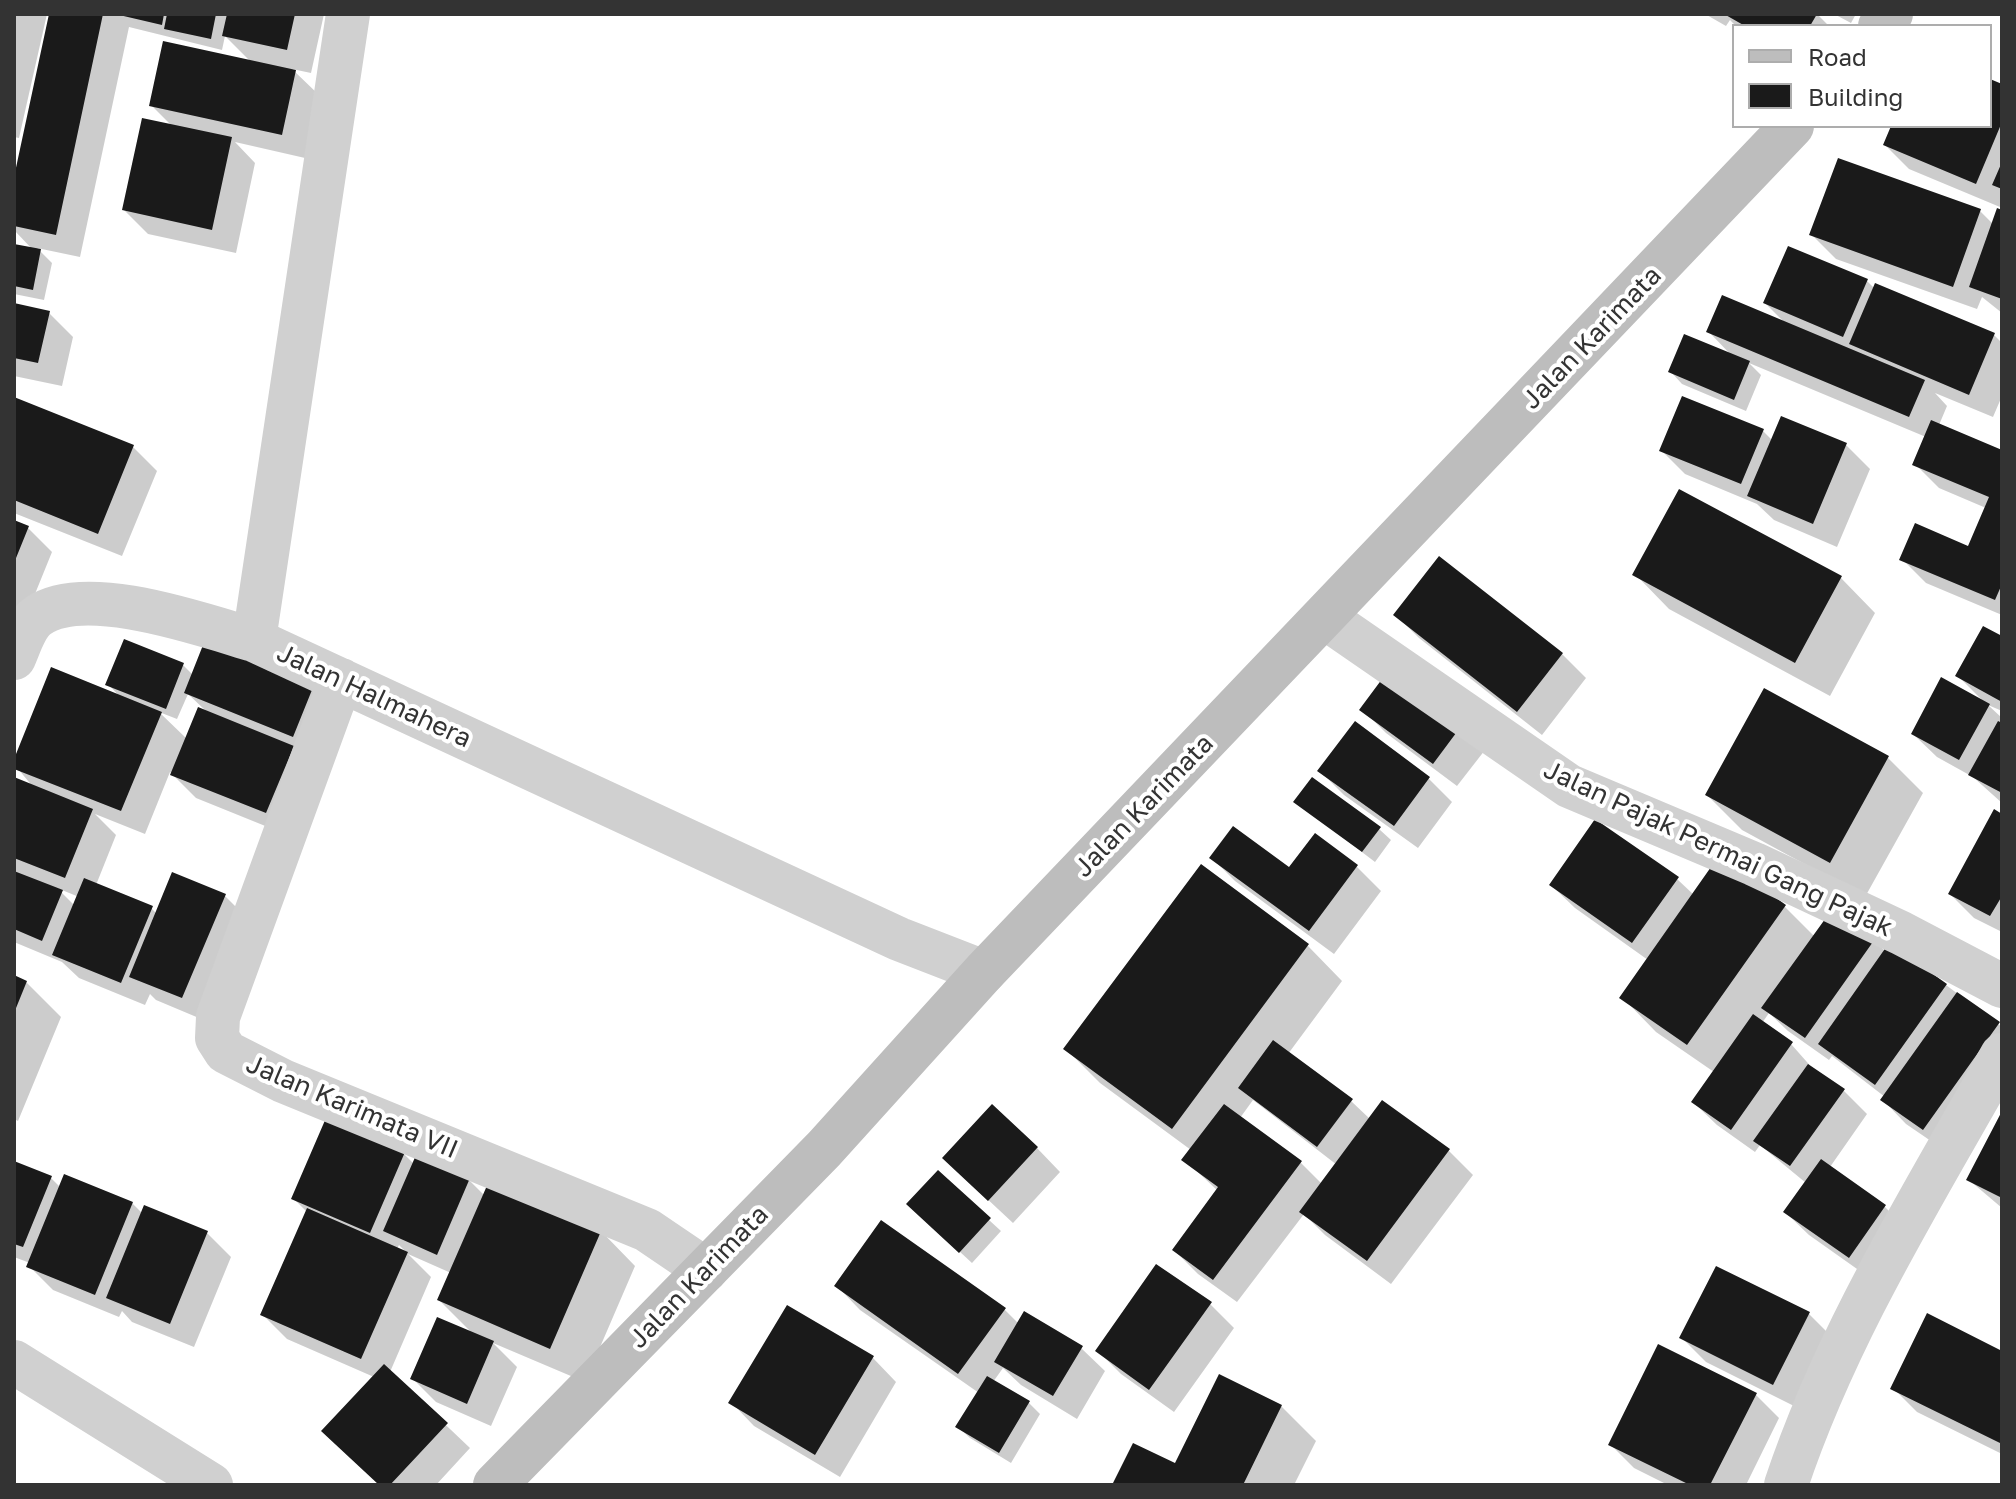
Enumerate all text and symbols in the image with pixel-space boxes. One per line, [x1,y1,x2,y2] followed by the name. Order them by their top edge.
[1732,24,1992,128] legend
[1808,42,1867,71] text: Road
[1808,82,1903,111] text: Building
[1516,260,1668,416] street label: Jalan Karimata
[272,637,476,755] street label: Jalan Halmahera
[1068,728,1220,884] street label: Jalan Karimata
[1539,754,1897,944] street label: Jalan Pajak Permai Gang Pajak
[241,1048,463,1166] street label: Jalan Karimata VII
[623,1199,775,1355] street label: Jalan Karimata

